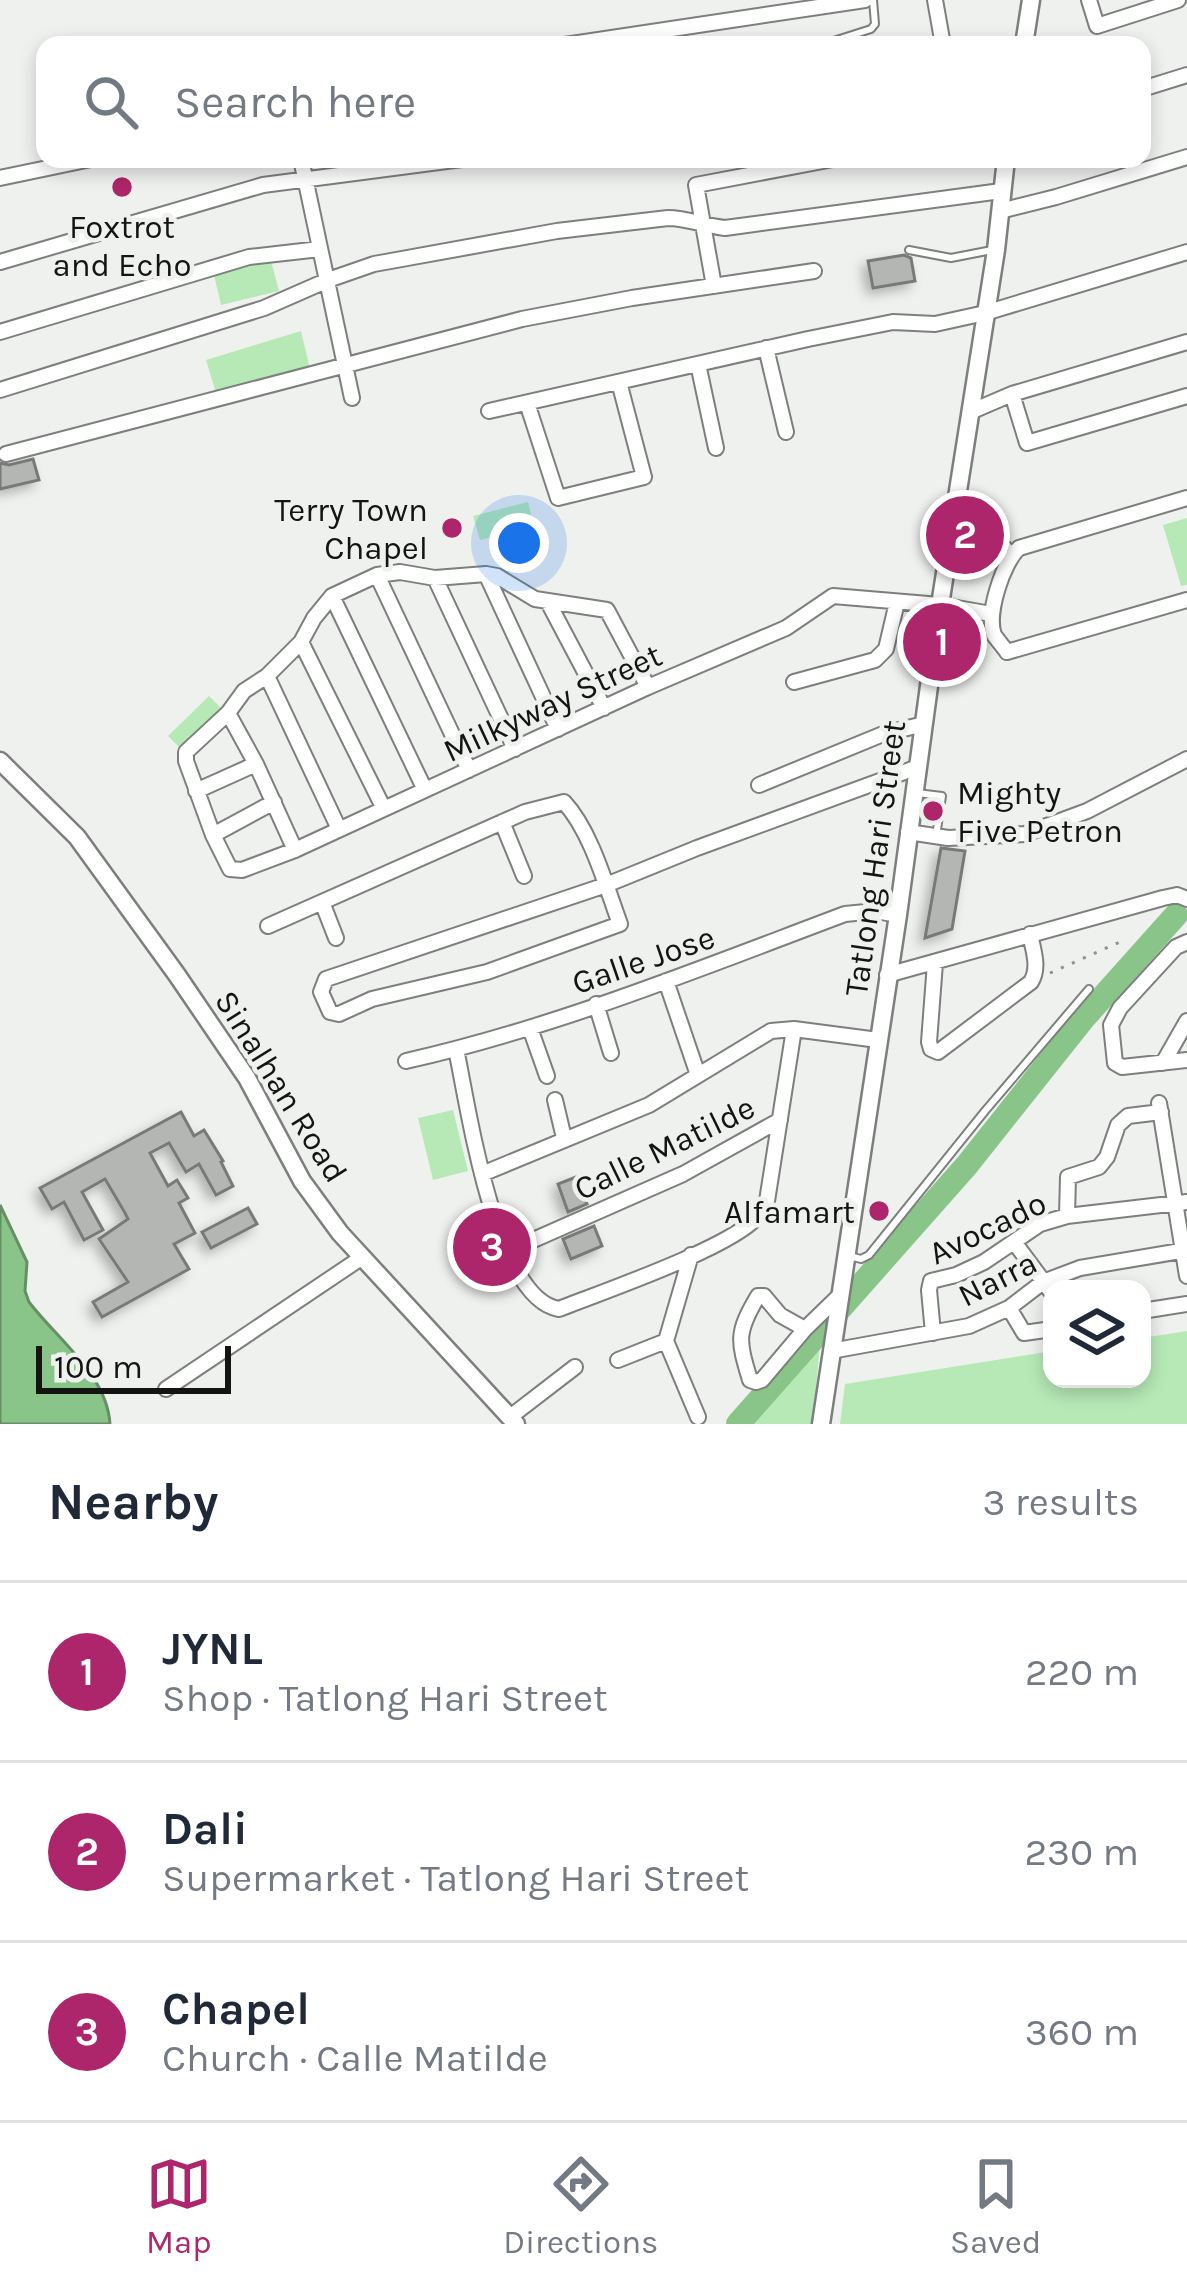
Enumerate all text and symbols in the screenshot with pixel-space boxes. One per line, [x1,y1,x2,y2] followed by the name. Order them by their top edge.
[36,36,1151,168] search box
[78,69,144,135] icon: search
[174,76,416,128] text: Search here
[109,174,135,200] marker: Foxtrot and Echo
[53,208,192,284] place label: Foxtrot and Echo
[926,490,1004,580] pin: 2
[274,491,428,567] place label: Terry Town Chapel
[489,513,549,573] your location
[439,515,465,541] marker: Terry Town Chapel
[903,597,981,687] pin: 1
[437,636,668,770] street label: Milkyway Street
[837,718,913,999] street label: Tatlong Hari Street
[957,774,1123,850] place label: Mighty Five Petron
[920,798,946,824] marker: Mighty Five Petron
[567,918,720,1002] street label: Galle Jose
[207,984,355,1189] street label: Sinalhan Road
[568,1088,761,1208] street label: Calle Matilde
[923,1183,1052,1273] street label: Avocado
[724,1193,855,1231] place label: Alfamart
[866,1198,892,1224] marker: Alfamart
[453,1202,531,1292] pin: 3
[952,1243,1043,1315] street label: Narra
[1043,1280,1151,1388] map controls
[1043,1280,1151,1388] button: layers
[36,1340,231,1393] scale bar
[54,1348,143,1386] text: 100 m
[48,1472,218,1532] text: Nearby
[982,1479,1139,1525] text: 3 results
[162,1623,263,1675] text: JYNL
[80,1649,94,1695] text: 1
[1025,1649,1139,1695] text: 220 m
[162,1675,608,1721] text: Shop · Tatlong Hari Street
[162,1803,248,1855] text: Dali
[75,1829,99,1875] text: 2
[1024,1829,1139,1875] text: 230 m
[162,1855,749,1901] text: Supermarket · Tatlong Hari Street
[162,1983,310,2035] text: Chapel
[75,2009,99,2055] text: 3
[1025,2009,1139,2055] text: 360 m
[162,2035,548,2081] text: Church · Calle Matilde
[146,2151,212,2261] tab: Map
[503,2151,658,2261] tab: Directions
[950,2151,1041,2261] tab: Saved

